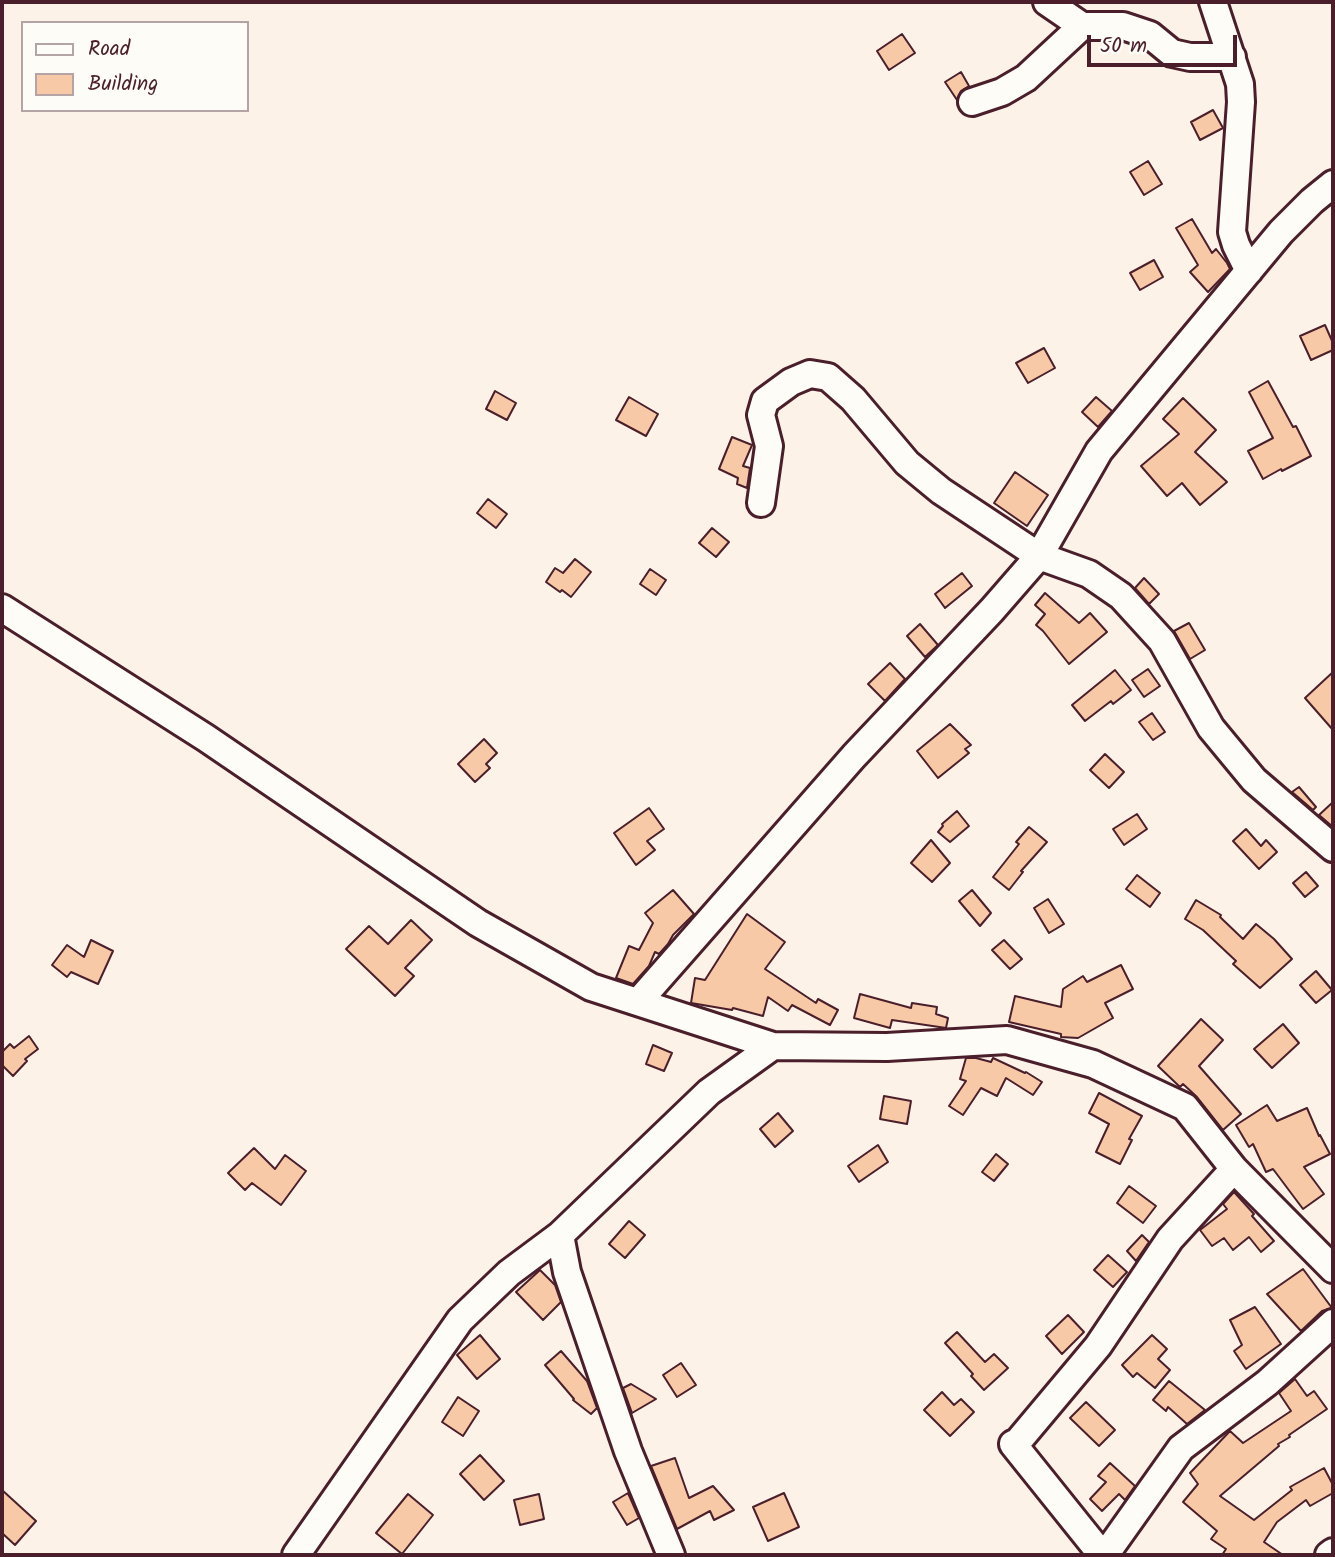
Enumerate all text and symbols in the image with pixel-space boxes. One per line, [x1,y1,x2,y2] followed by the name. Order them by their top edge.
[21,21,248,112] legend
[1090,21,1240,65] scale bar
[1100,30,1147,63] text: 50 m
[88,33,130,66] text: Road
[88,68,158,101] text: Building

